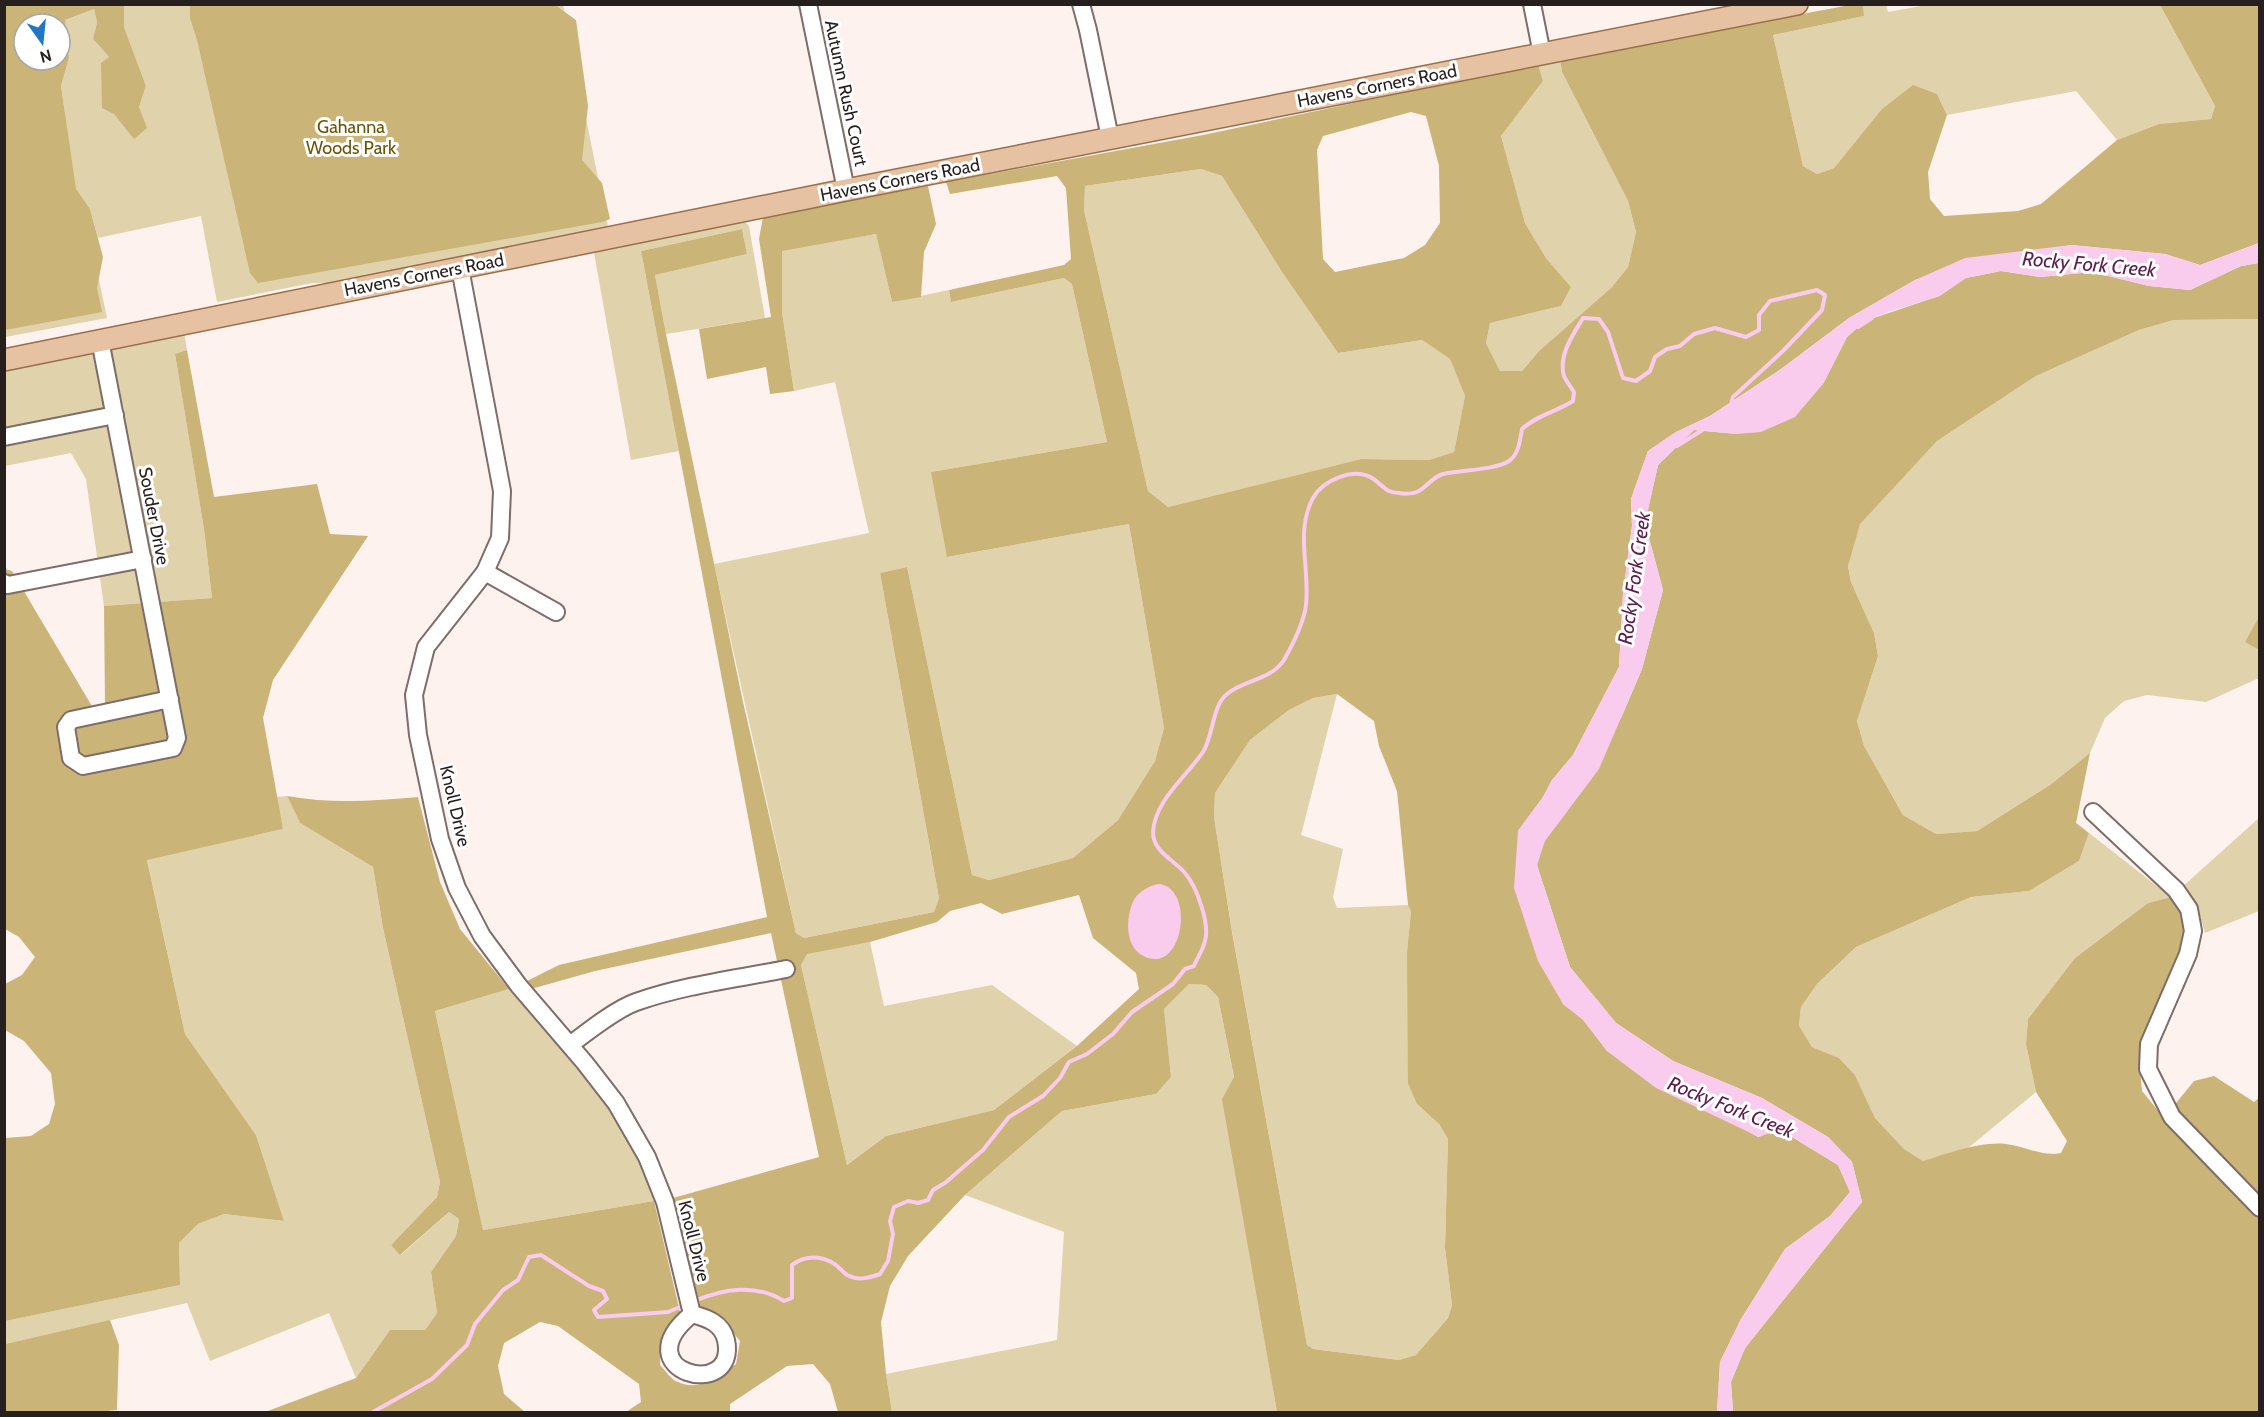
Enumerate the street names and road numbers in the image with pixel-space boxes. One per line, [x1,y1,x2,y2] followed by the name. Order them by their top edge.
[820,18,872,168] street label: Autumn Rush Court
[1295,60,1459,112] street label: Havens Corners Road
[818,154,982,206] street label: Havens Corners Road
[342,249,506,301] street label: Havens Corners Road
[134,465,174,567] street label: Souder Drive
[435,763,475,849] street label: Knoll Drive
[673,1198,715,1284] street label: Knoll Drive

